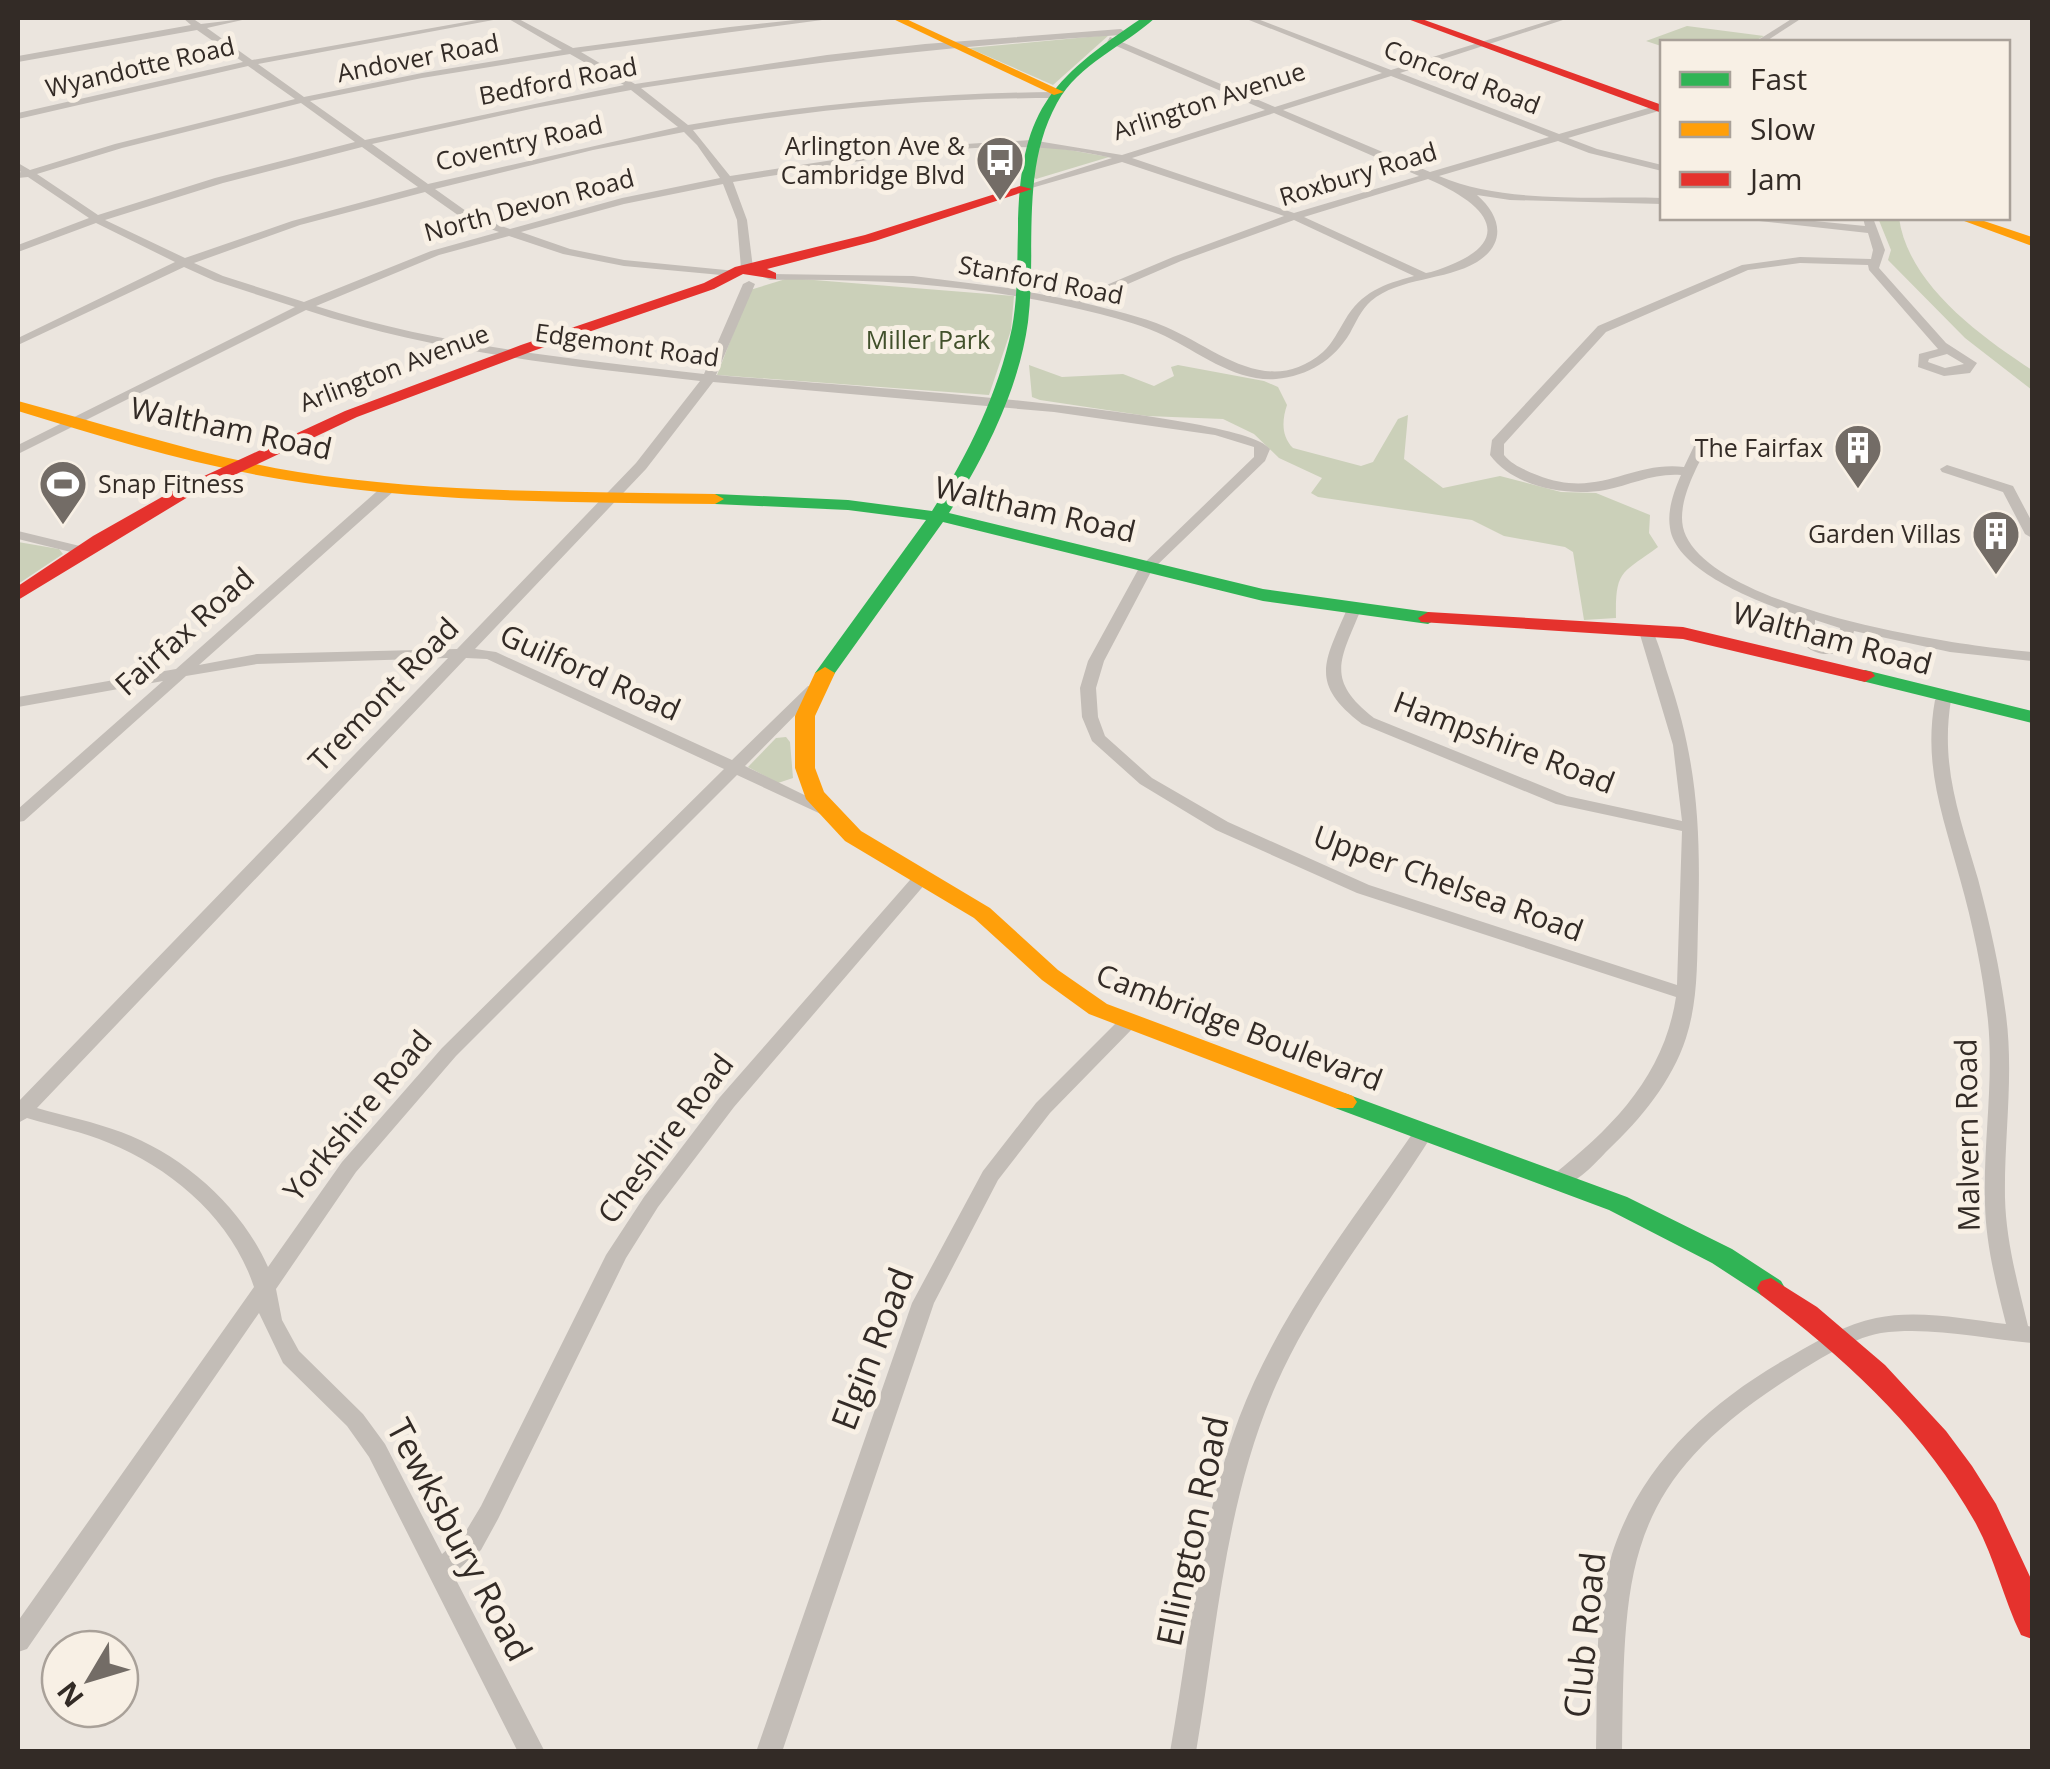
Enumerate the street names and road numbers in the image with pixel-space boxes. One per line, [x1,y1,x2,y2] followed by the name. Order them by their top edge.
[334,25,502,89] street label: Andover Road
[42,28,238,104] street label: Wyandotte Road
[1379,31,1545,121] street label: Concord Road
[476,48,640,112] street label: Bedford Road
[1108,53,1309,147] street label: Arlington Avenue
[432,106,606,178] street label: Coventry Road
[1275,133,1441,213] street label: Roxbury Road
[420,160,637,248] street label: North Devon Road
[956,246,1126,312] street label: Stanford Road
[533,314,721,374] street label: Edgemont Road
[294,315,493,419] street label: Arlington Avenue
[127,386,336,469] street label: Waltham Road
[931,466,1140,552] street label: Waltham Road
[106,557,262,704] street label: Fairfax Road
[1728,591,1937,684] street label: Waltham Road
[299,608,467,780] street label: Tremont Road
[494,614,687,730] street label: Guilford Road
[1388,681,1621,803] street label: Hampshire Road
[1308,815,1589,950] street label: Upper Chelsea Road
[1091,953,1388,1100] street label: Cambridge Boulevard
[273,1021,441,1209] street label: Yorkshire Road
[1944,1038,1989,1232] street label: Malvern Road
[587,1045,742,1231] street label: Cheshire Road
[819,1261,924,1436] street label: Elgin Road
[377,1410,544,1669] street label: Tewksbury Road
[1144,1411,1239,1650] street label: Ellington Road
[1551,1550,1616,1720] street label: Club Road

